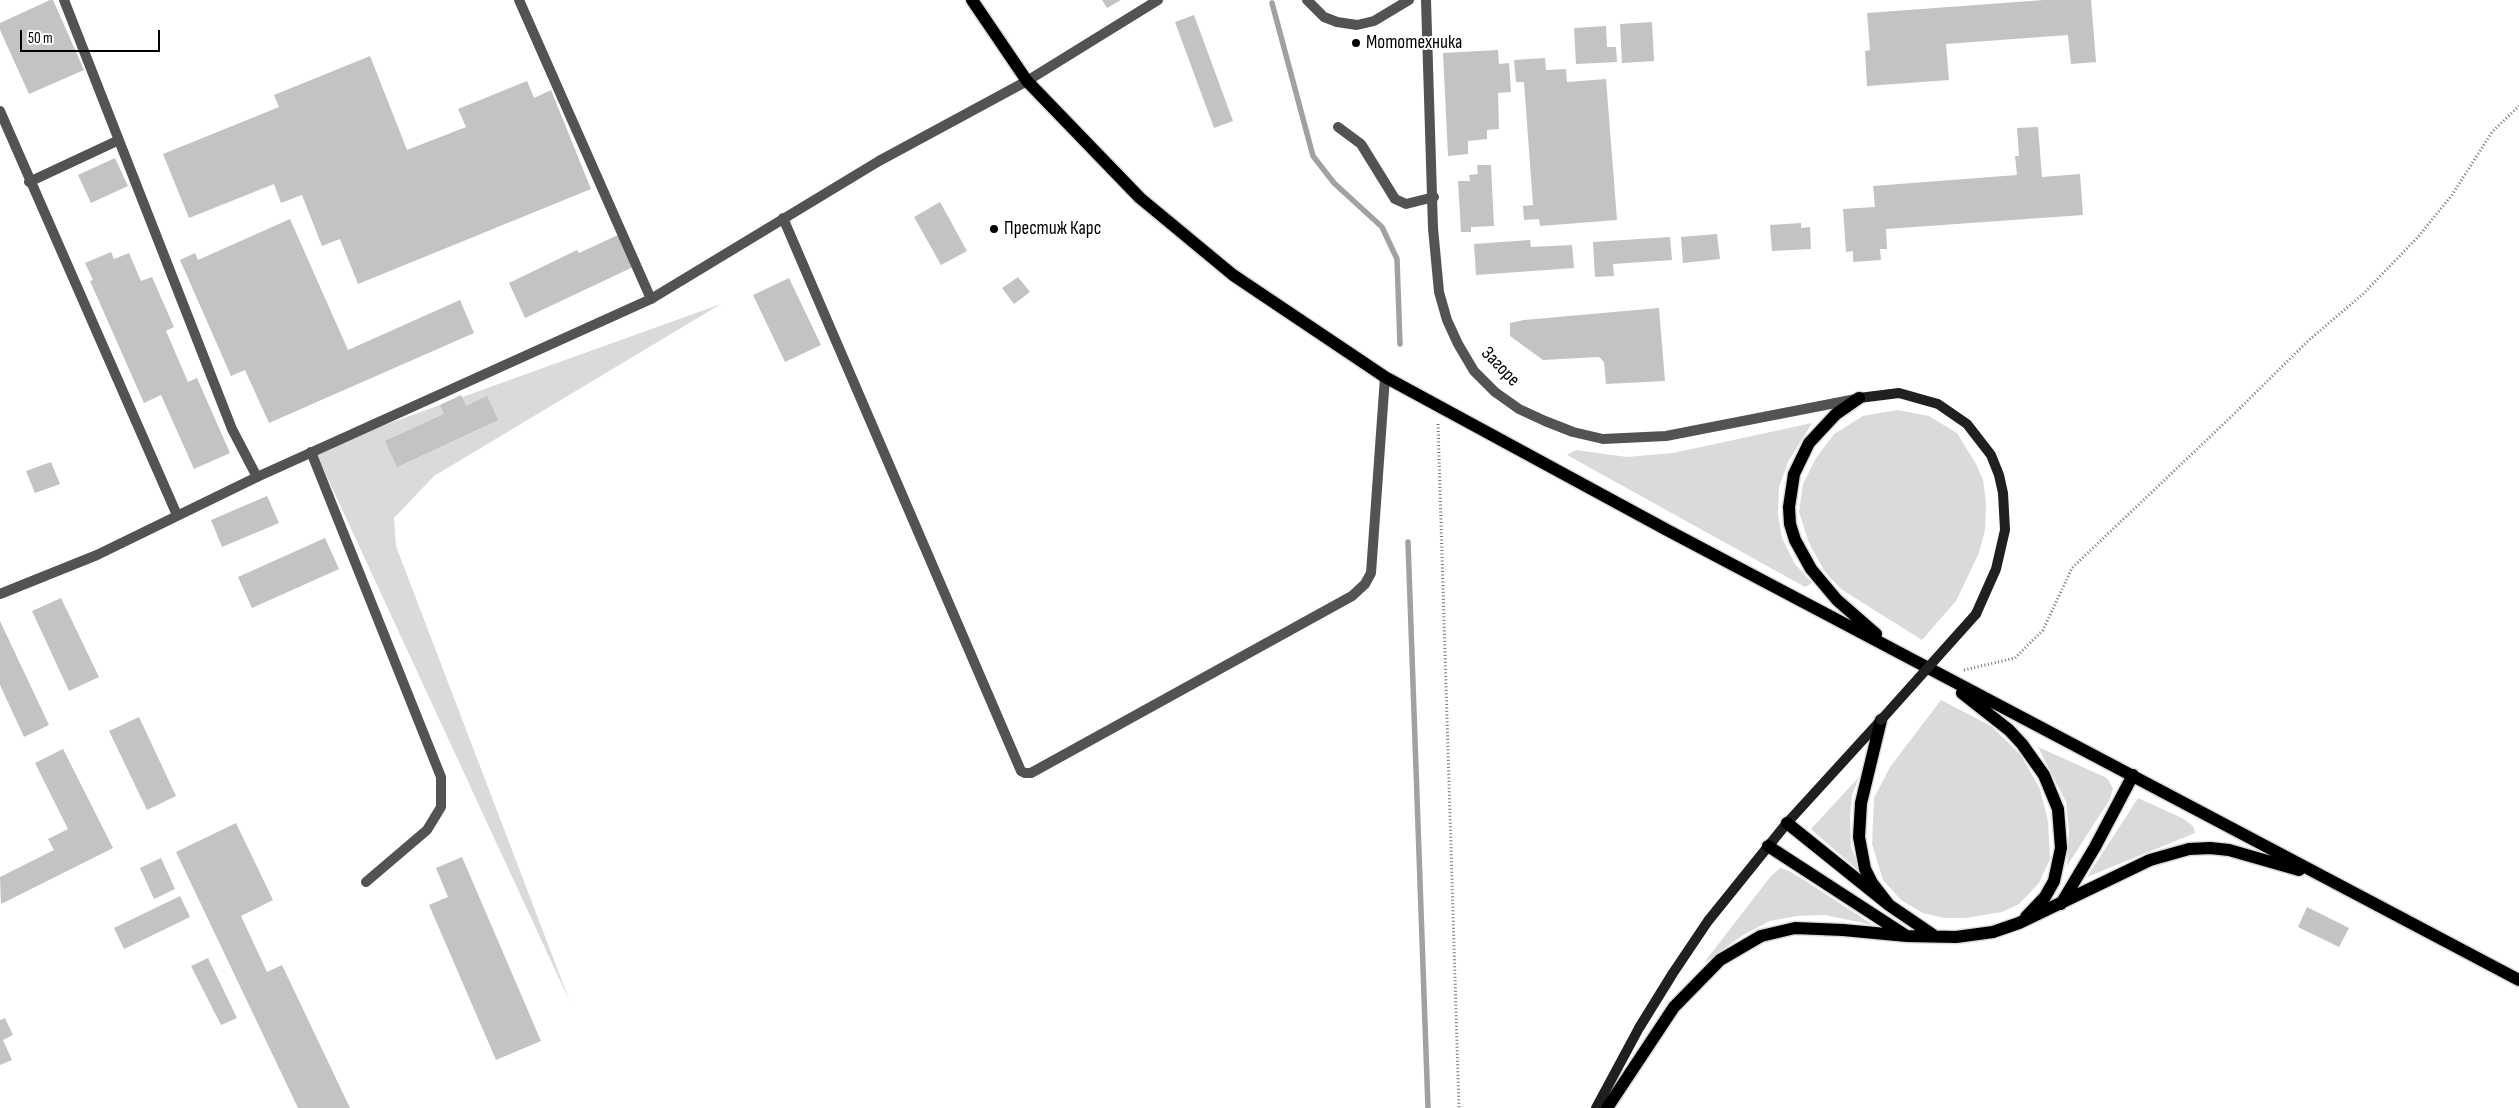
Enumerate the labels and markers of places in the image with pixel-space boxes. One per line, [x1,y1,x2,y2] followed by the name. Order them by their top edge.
[1366,32,1462,54] place label: Мототехника
[1350,37,1362,49] marker: Мототехника
[1004,218,1101,240] place label: Престиж Карс
[988,223,1000,235] marker: Престиж Карс

